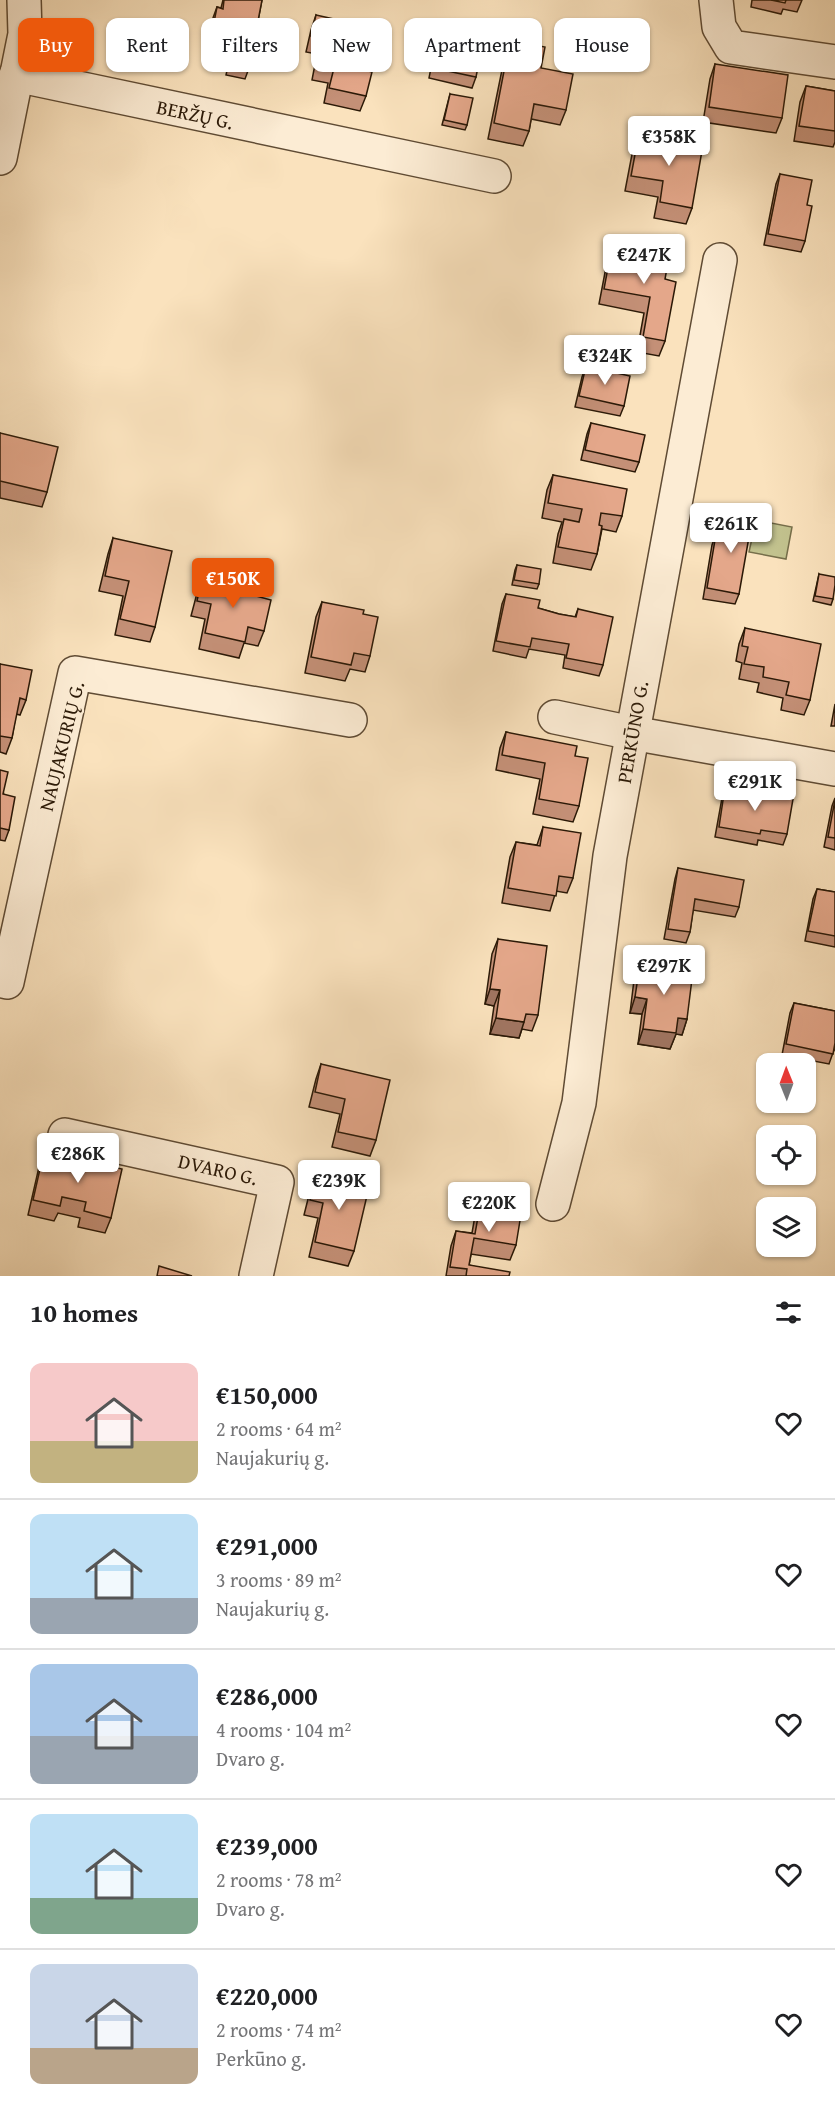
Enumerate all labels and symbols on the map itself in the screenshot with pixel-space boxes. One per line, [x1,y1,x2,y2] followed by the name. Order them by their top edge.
[154,92,236,136] street label: BERŽŲ G.
[627,116,711,167] pin: €358K
[602,234,686,285] pin: €247K
[563,335,647,386] pin: €324K
[689,503,773,554] pin: €261K
[191,558,275,609] pin: €150K
[31,678,91,814] street label: NAUJAKURIŲ G.
[609,678,655,786] street label: PERKŪNO G.
[713,761,797,812] pin: €291K
[622,945,706,996] pin: €297K
[756,1053,816,1113] north arrow
[36,1133,120,1184] pin: €286K
[176,1146,260,1192] street label: DVARO G.
[297,1160,381,1211] pin: €239K
[447,1182,531,1233] pin: €220K

